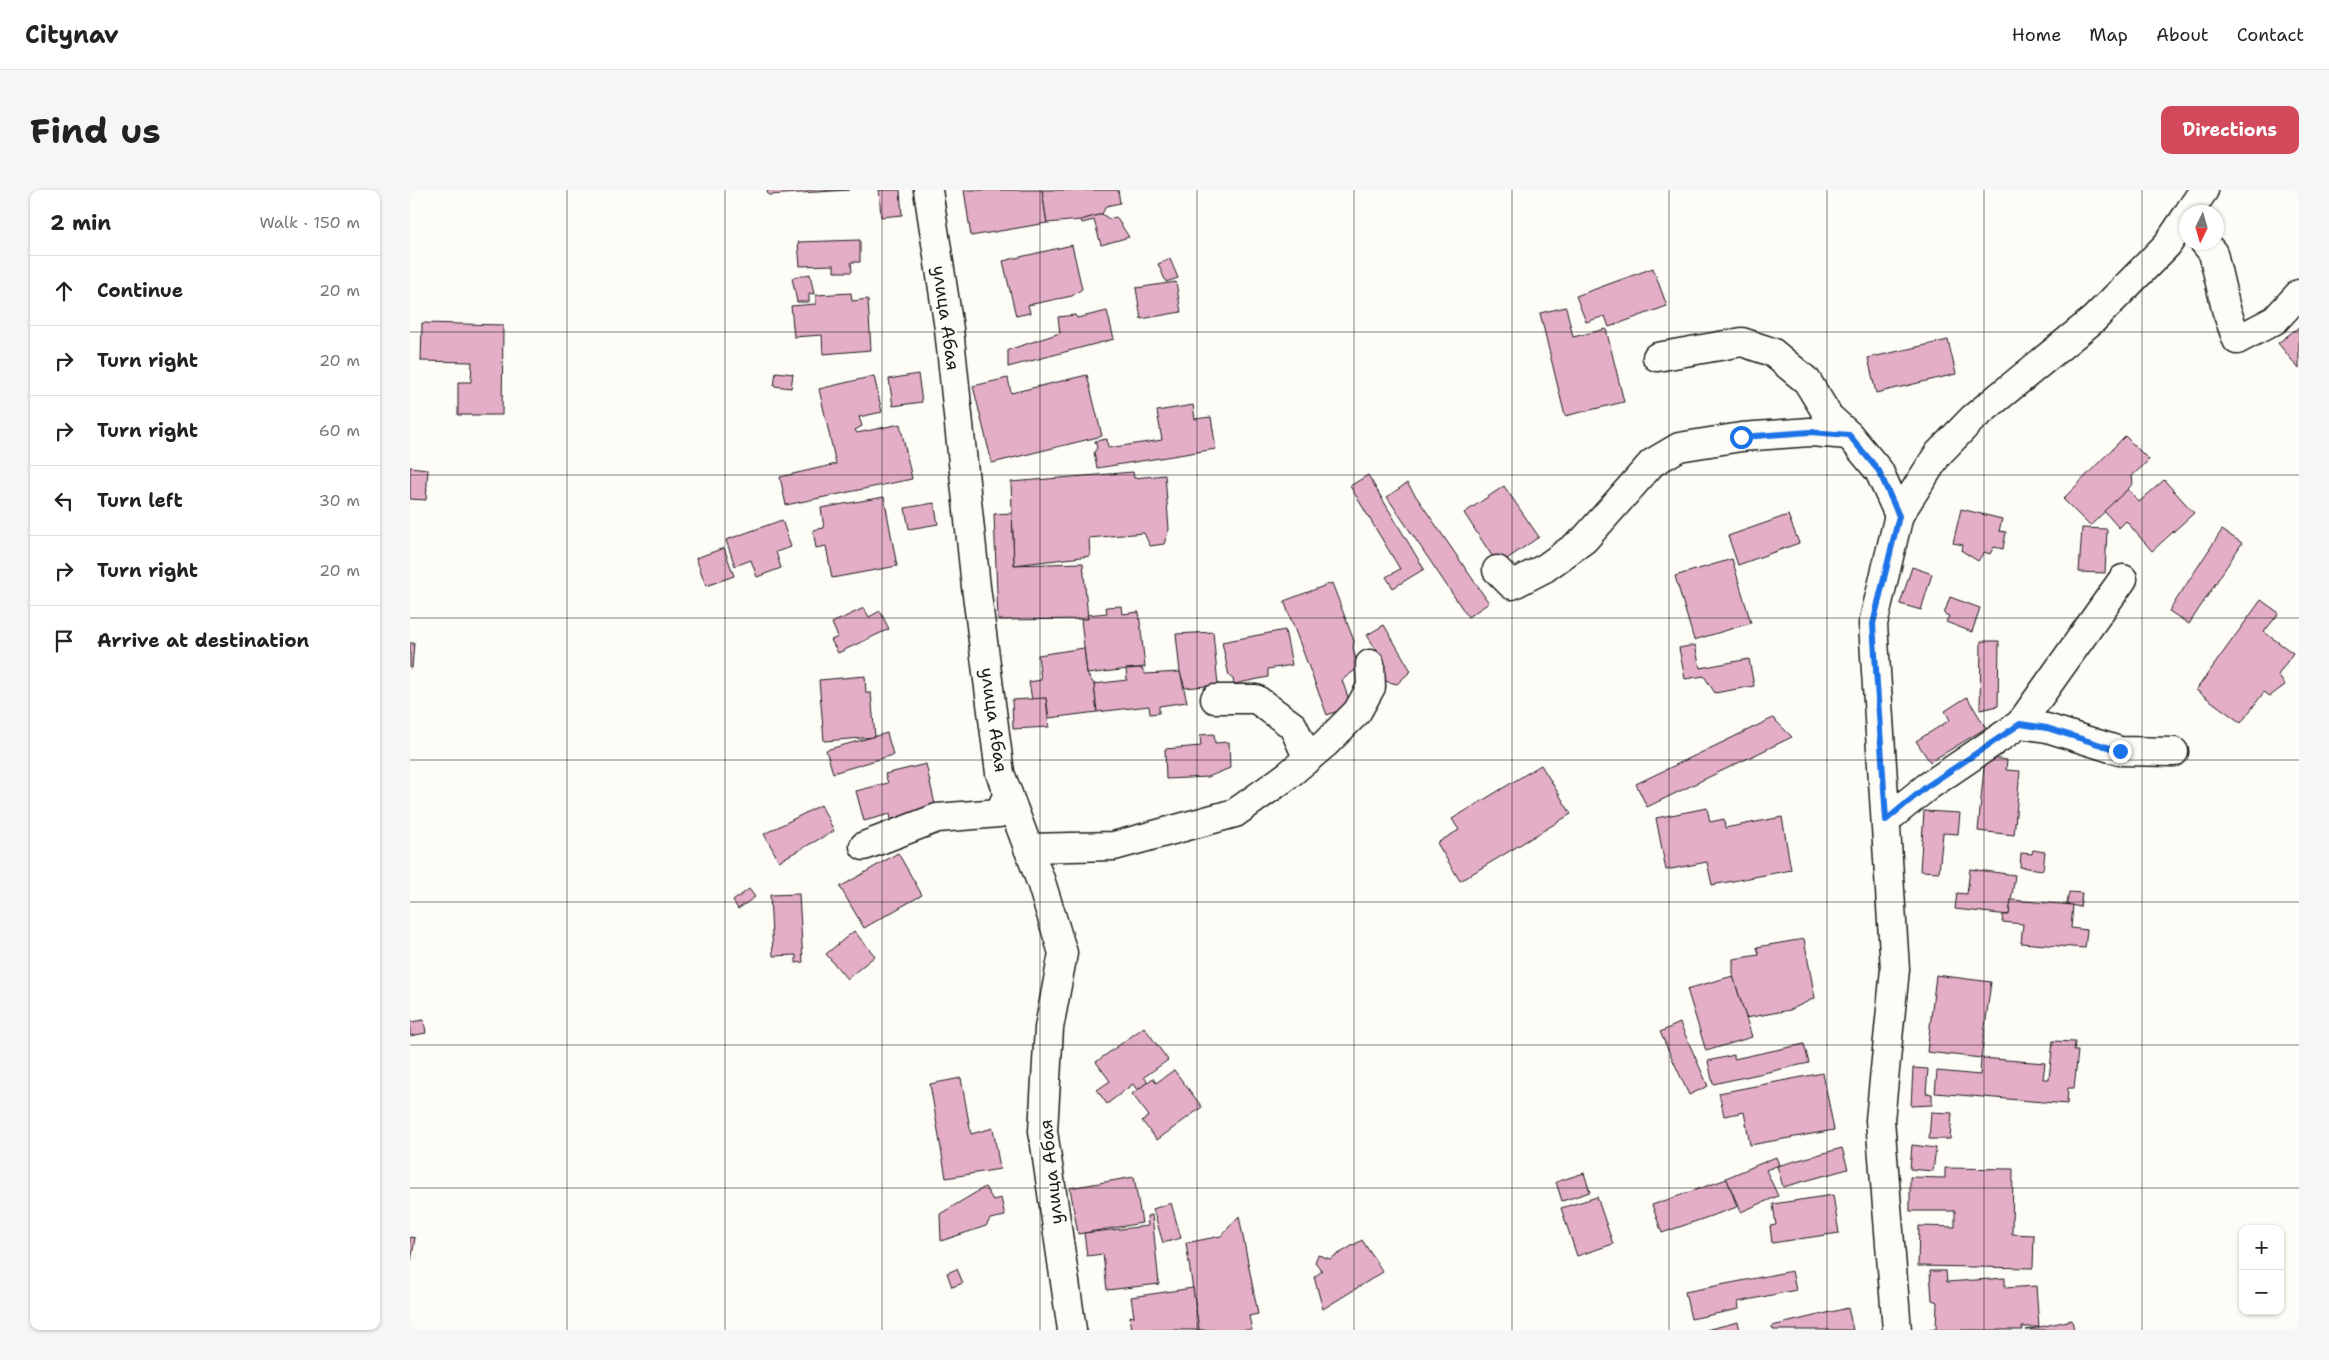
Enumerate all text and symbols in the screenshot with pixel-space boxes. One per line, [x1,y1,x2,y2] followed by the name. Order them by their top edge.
[25,19,119,51] text: Citynav
[2012,23,2061,47] text: Home
[2089,23,2128,47] text: Map
[2156,23,2209,47] text: About
[2237,23,2304,47] text: Contact
[2161,106,2299,154] button: Directions
[30,107,161,154] text: Find us
[2179,205,2224,250] north arrow
[50,209,111,237] text: 2 min
[259,212,360,233] text: Walk · 150 m
[927,264,965,372] street label: улица Абая
[50,277,78,305] icon: ahead
[97,278,183,303] text: Continue
[319,280,360,301] text: 20 m
[50,347,78,375] icon: right
[97,348,198,373] text: Turn right
[319,350,360,371] text: 20 m
[50,417,78,445] icon: right
[97,418,198,443] text: Turn right
[319,420,360,441] text: 60 m
[1730,426,1753,449] route start
[50,487,78,515] icon: left
[97,488,183,513] text: Turn left
[319,490,360,511] text: 30 m
[50,557,78,585] icon: right
[97,558,198,583] text: Turn right
[319,560,360,581] text: 20 m
[50,627,78,655] icon: arrive
[97,628,309,653] text: Arrive at destination
[975,666,1013,774] street label: улица Абая
[2109,740,2132,763] route end
[1034,1118,1068,1226] street label: улица Абая
[2239,1225,2284,1315] map controls
[2239,1225,2284,1270] button: +
[2239,1270,2284,1315] button: −

